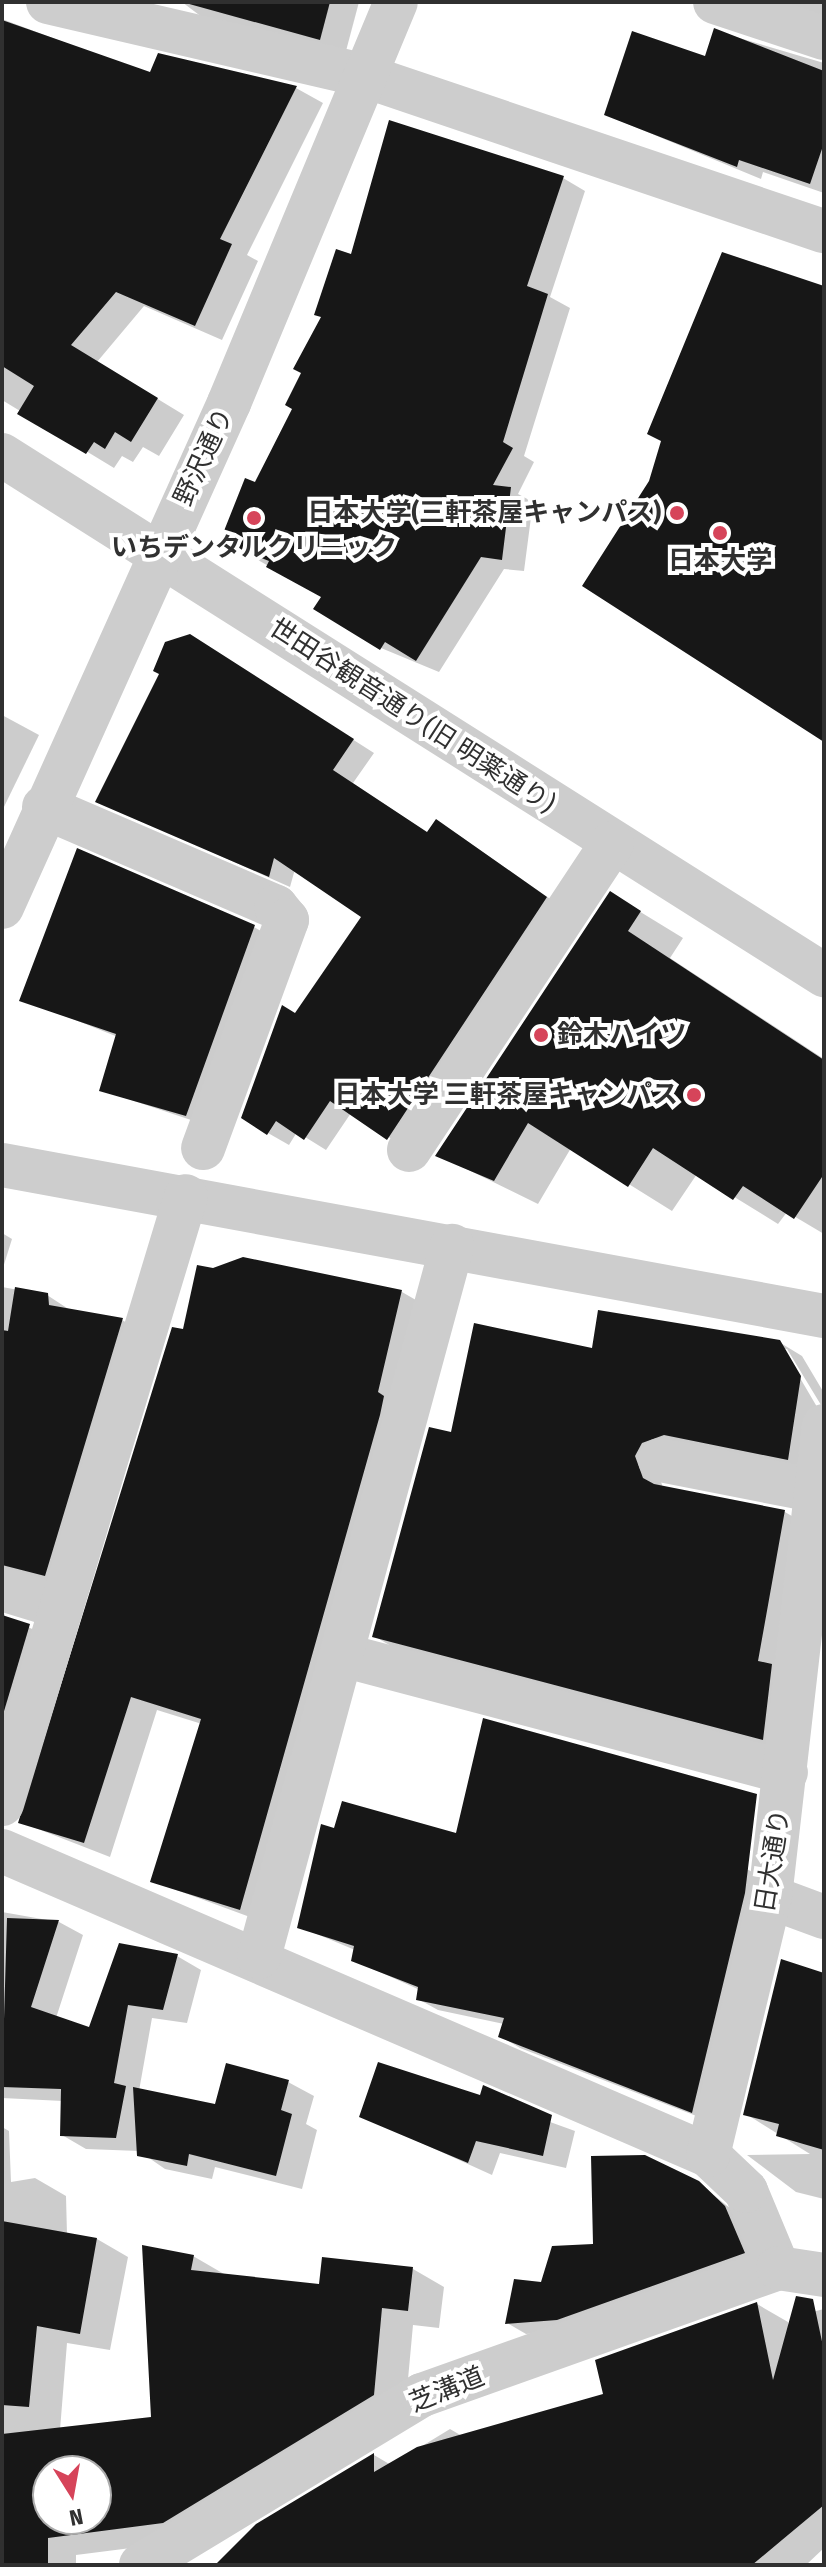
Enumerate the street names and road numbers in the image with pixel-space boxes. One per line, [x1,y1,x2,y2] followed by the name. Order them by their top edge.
[168,403,240,511] street label: 野沢通り
[264,612,560,820] street label: 世田谷観音通り(旧 明薬通り)
[749,1807,797,1915] street label: 日大通り
[405,2361,489,2419] street label: 芝溝道

